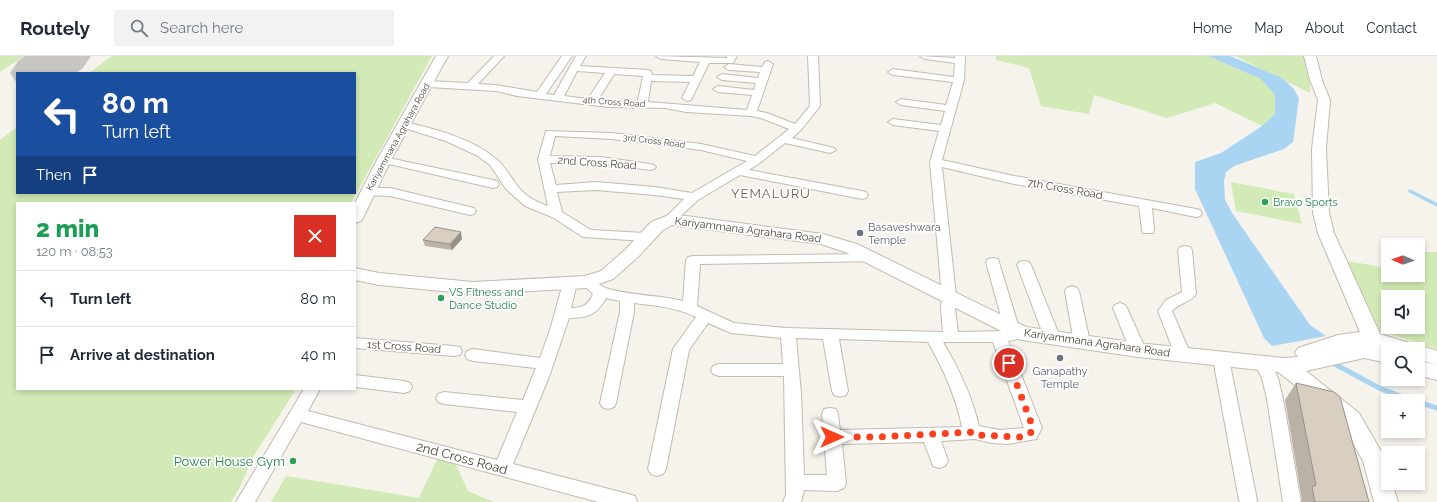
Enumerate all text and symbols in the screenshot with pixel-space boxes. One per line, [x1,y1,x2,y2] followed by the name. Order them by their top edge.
[114,10,394,46] search box
[20,17,90,39] text: Routely
[128,17,150,39] icon: search
[160,19,243,37] text: Search here
[1193,20,1232,36] text: Home
[1254,20,1283,36] text: Map
[1305,20,1344,36] text: About
[1366,20,1417,36] text: Contact
[364,81,432,192] street label: Kariyammana Agrahara Road
[102,87,169,120] text: 80 m
[36,88,88,140] icon: left
[582,95,646,109] street label: 4th Cross Road
[102,121,171,142] text: Turn left
[622,132,686,150] street label: 3rd Cross Road
[557,154,637,172] street label: 2nd Cross Road
[79,164,101,186] icon: arrive
[36,166,71,184] text: Then
[1026,176,1104,202] street label: 7th Cross Road
[731,186,811,201] district label: YEMALURU
[1273,196,1338,209] place label: Bravo Sports
[1260,197,1270,207] marker: Bravo Sports
[36,214,99,243] text: 2 min
[294,215,336,257] button: close
[674,215,822,245] street label: Kariyammana Agrahara Road
[868,221,941,247] place label: Basaveshwara Temple
[855,228,865,238] marker: Basaveshwara Temple
[1381,238,1425,282] north arrow
[1381,238,1425,490] map controls
[36,244,113,259] text: 120 m · 08:53
[449,286,524,312] place label: VS Fitness and Dance Studio
[36,288,58,310] icon: left
[70,290,131,308] text: Turn left
[300,290,336,308] text: 80 m
[1381,290,1425,334] button: sound
[436,293,446,303] marker: VS Fitness and Dance Studio
[1023,326,1171,360] street label: Kariyammana Agrahara Road
[367,338,442,356] street label: 1st Cross Road
[1381,342,1425,386] button: search
[36,344,58,366] icon: arrive
[70,346,215,364] text: Arrive at destination
[301,346,336,364] text: 40 m
[992,346,1026,380] pin
[998,352,1020,374] icon: arrive
[1055,353,1065,363] marker: Ganapathy Temple
[1033,365,1087,391] place label: Ganapathy Temple
[1381,394,1425,438] button: +
[811,416,853,458] position arrow
[415,439,509,477] street label: 2nd Cross Road
[1381,446,1425,490] button: −
[174,454,285,469] place label: Power House Gym
[288,456,298,466] marker: Power House Gym

